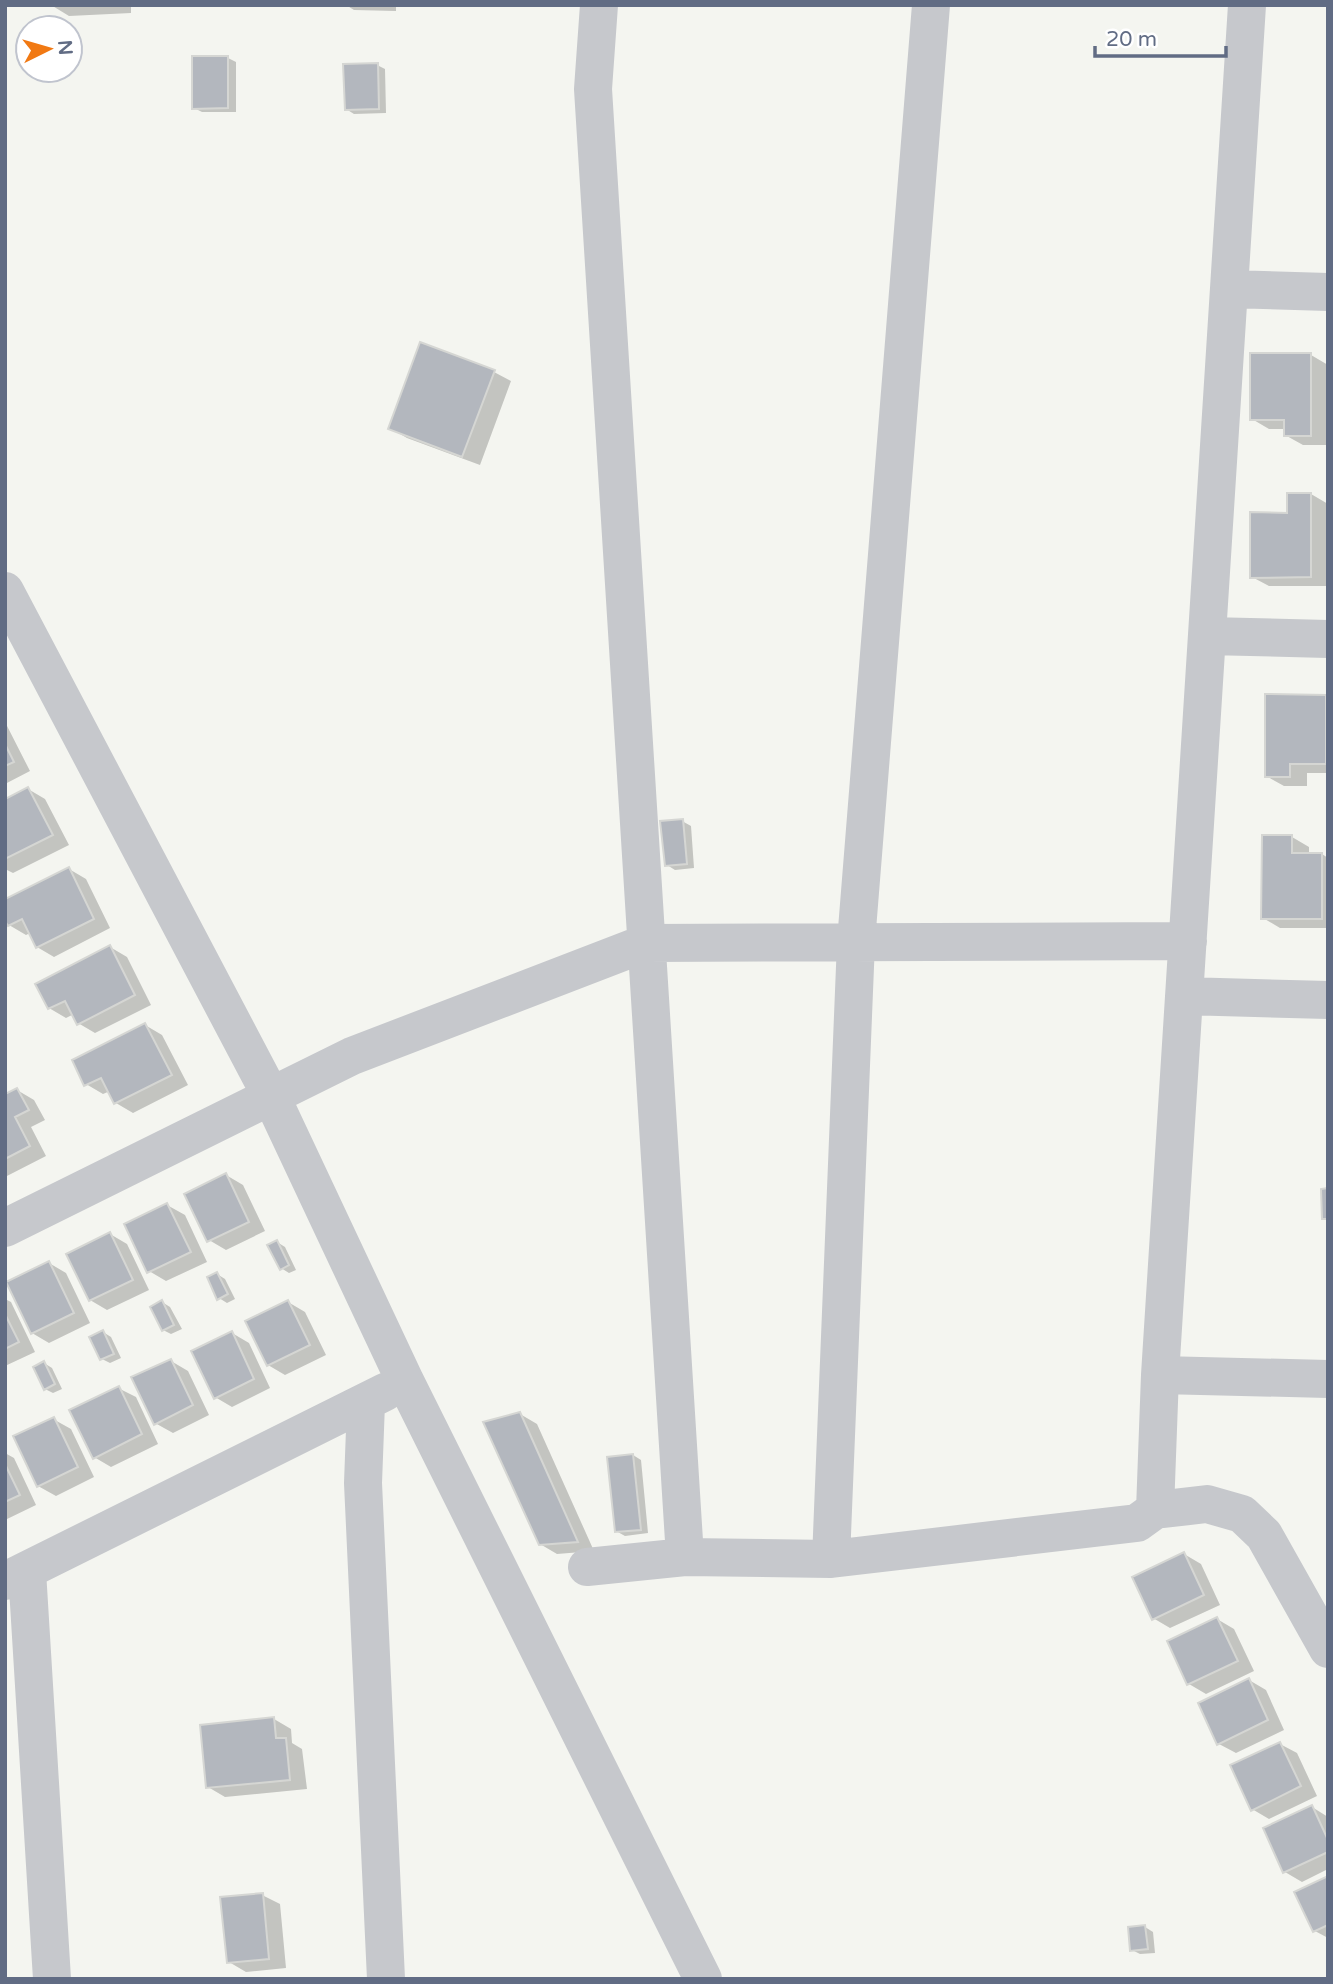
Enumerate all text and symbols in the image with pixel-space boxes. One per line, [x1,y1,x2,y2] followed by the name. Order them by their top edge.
[14,14,84,84] north arrow
[1095,14,1226,58] scale bar
[1106,27,1157,52] text: 20 m
[53,39,77,56] text: N

